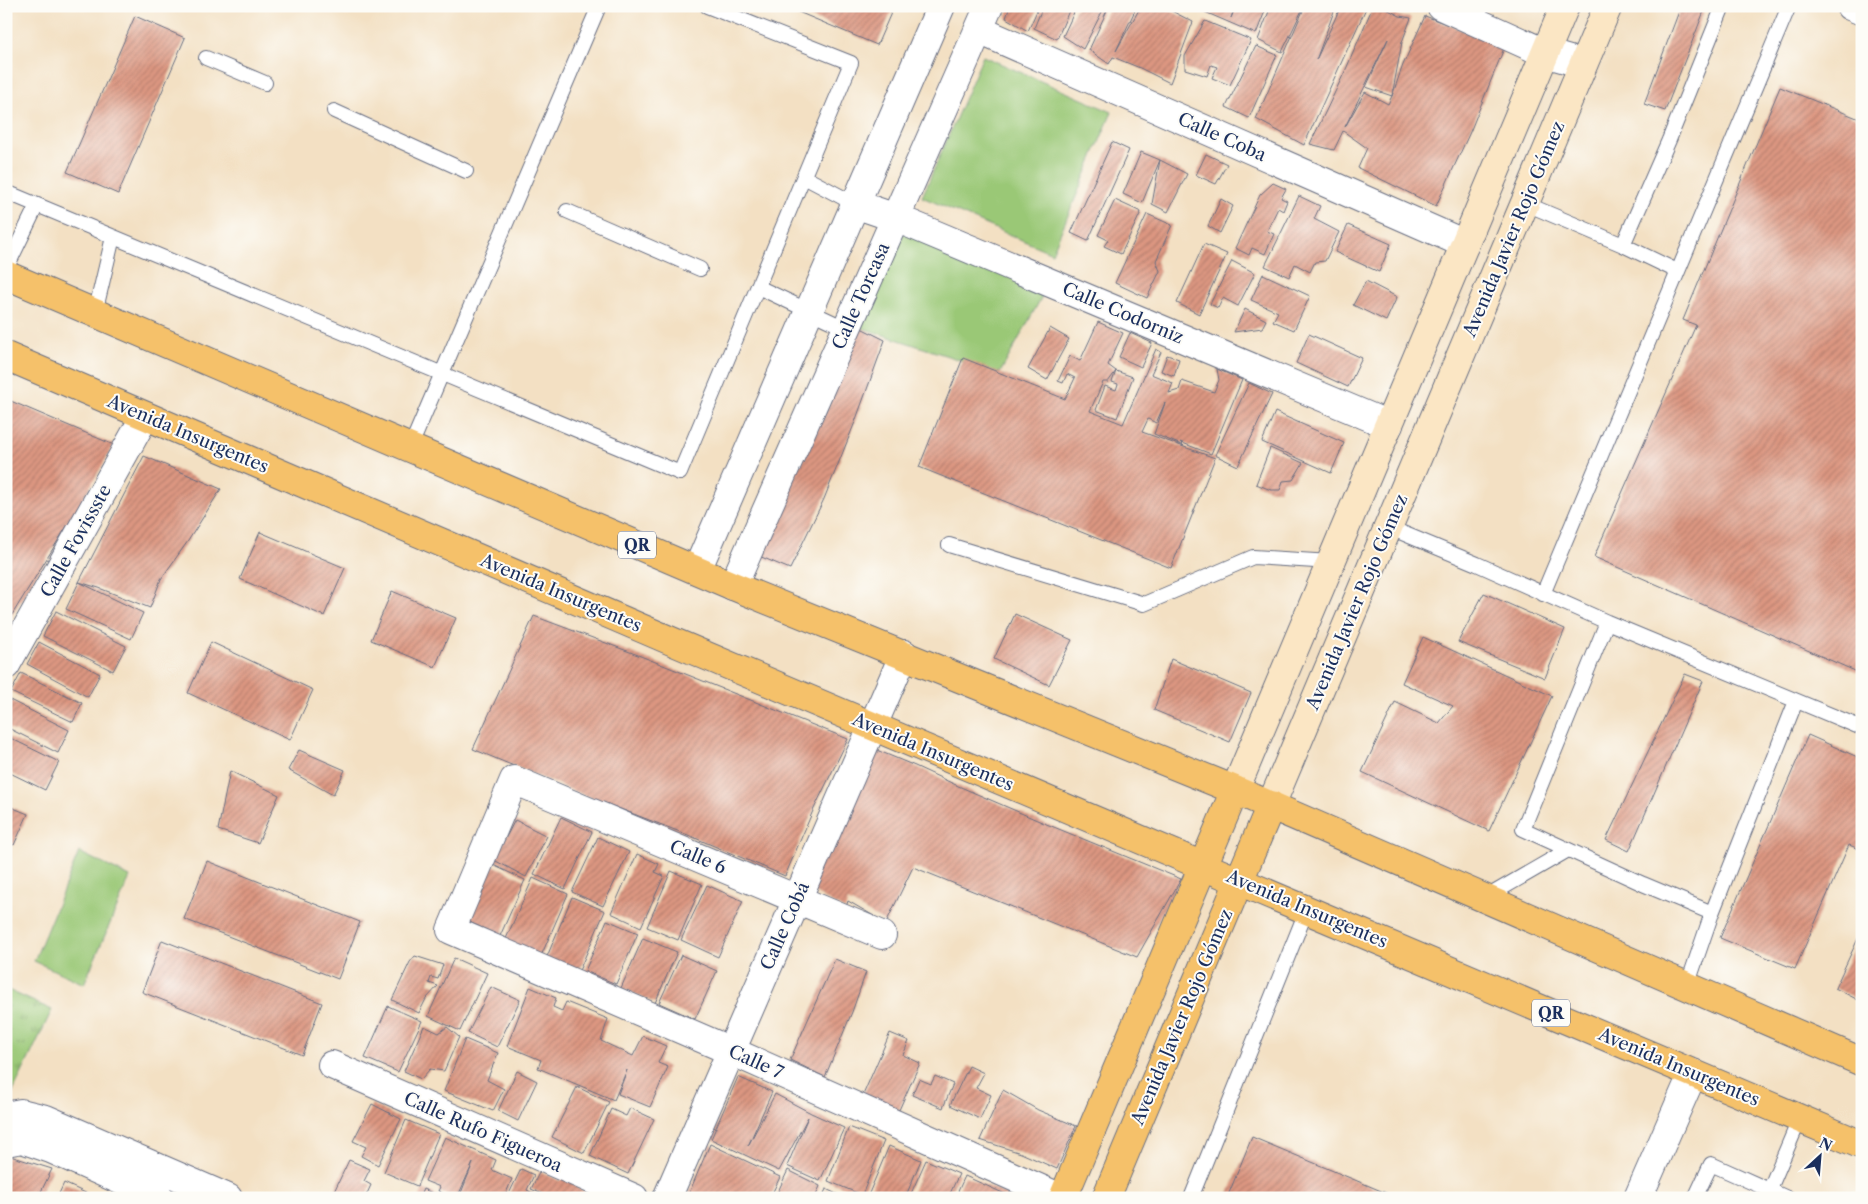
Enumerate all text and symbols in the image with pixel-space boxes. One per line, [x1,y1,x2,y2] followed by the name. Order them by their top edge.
[1174,108,1270,166] street label: Calle Coba
[1458,118,1570,341] street label: Avenida Javier Rojo Gómez
[828,239,895,353] street label: Calle Torcasa
[1059,278,1187,348] street label: Calle Codorniz
[103,390,272,478] street label: Avenida Insurgentes
[36,481,116,601] street label: Calle Fovissste
[1301,491,1413,714] street label: Avenida Javier Rojo Gómez
[618,532,656,558] road number: QR
[476,549,645,637] street label: Avenida Insurgentes
[848,708,1017,796] street label: Avenida Insurgentes
[666,835,730,879] street label: Calle 6
[1222,865,1391,953] street label: Avenida Insurgentes
[756,878,814,974] street label: Calle Cobá
[1126,906,1238,1129] street label: Avenida Javier Rojo Gómez
[1532,1000,1570,1026] road number: QR
[1594,1023,1763,1111] street label: Avenida Insurgentes
[725,1040,787,1084] street label: Calle 7
[400,1087,566,1177] street label: Calle Rufo Figueroa
[1796,1132,1846,1182] north arrow
[1816,1134,1835,1155] text: N

